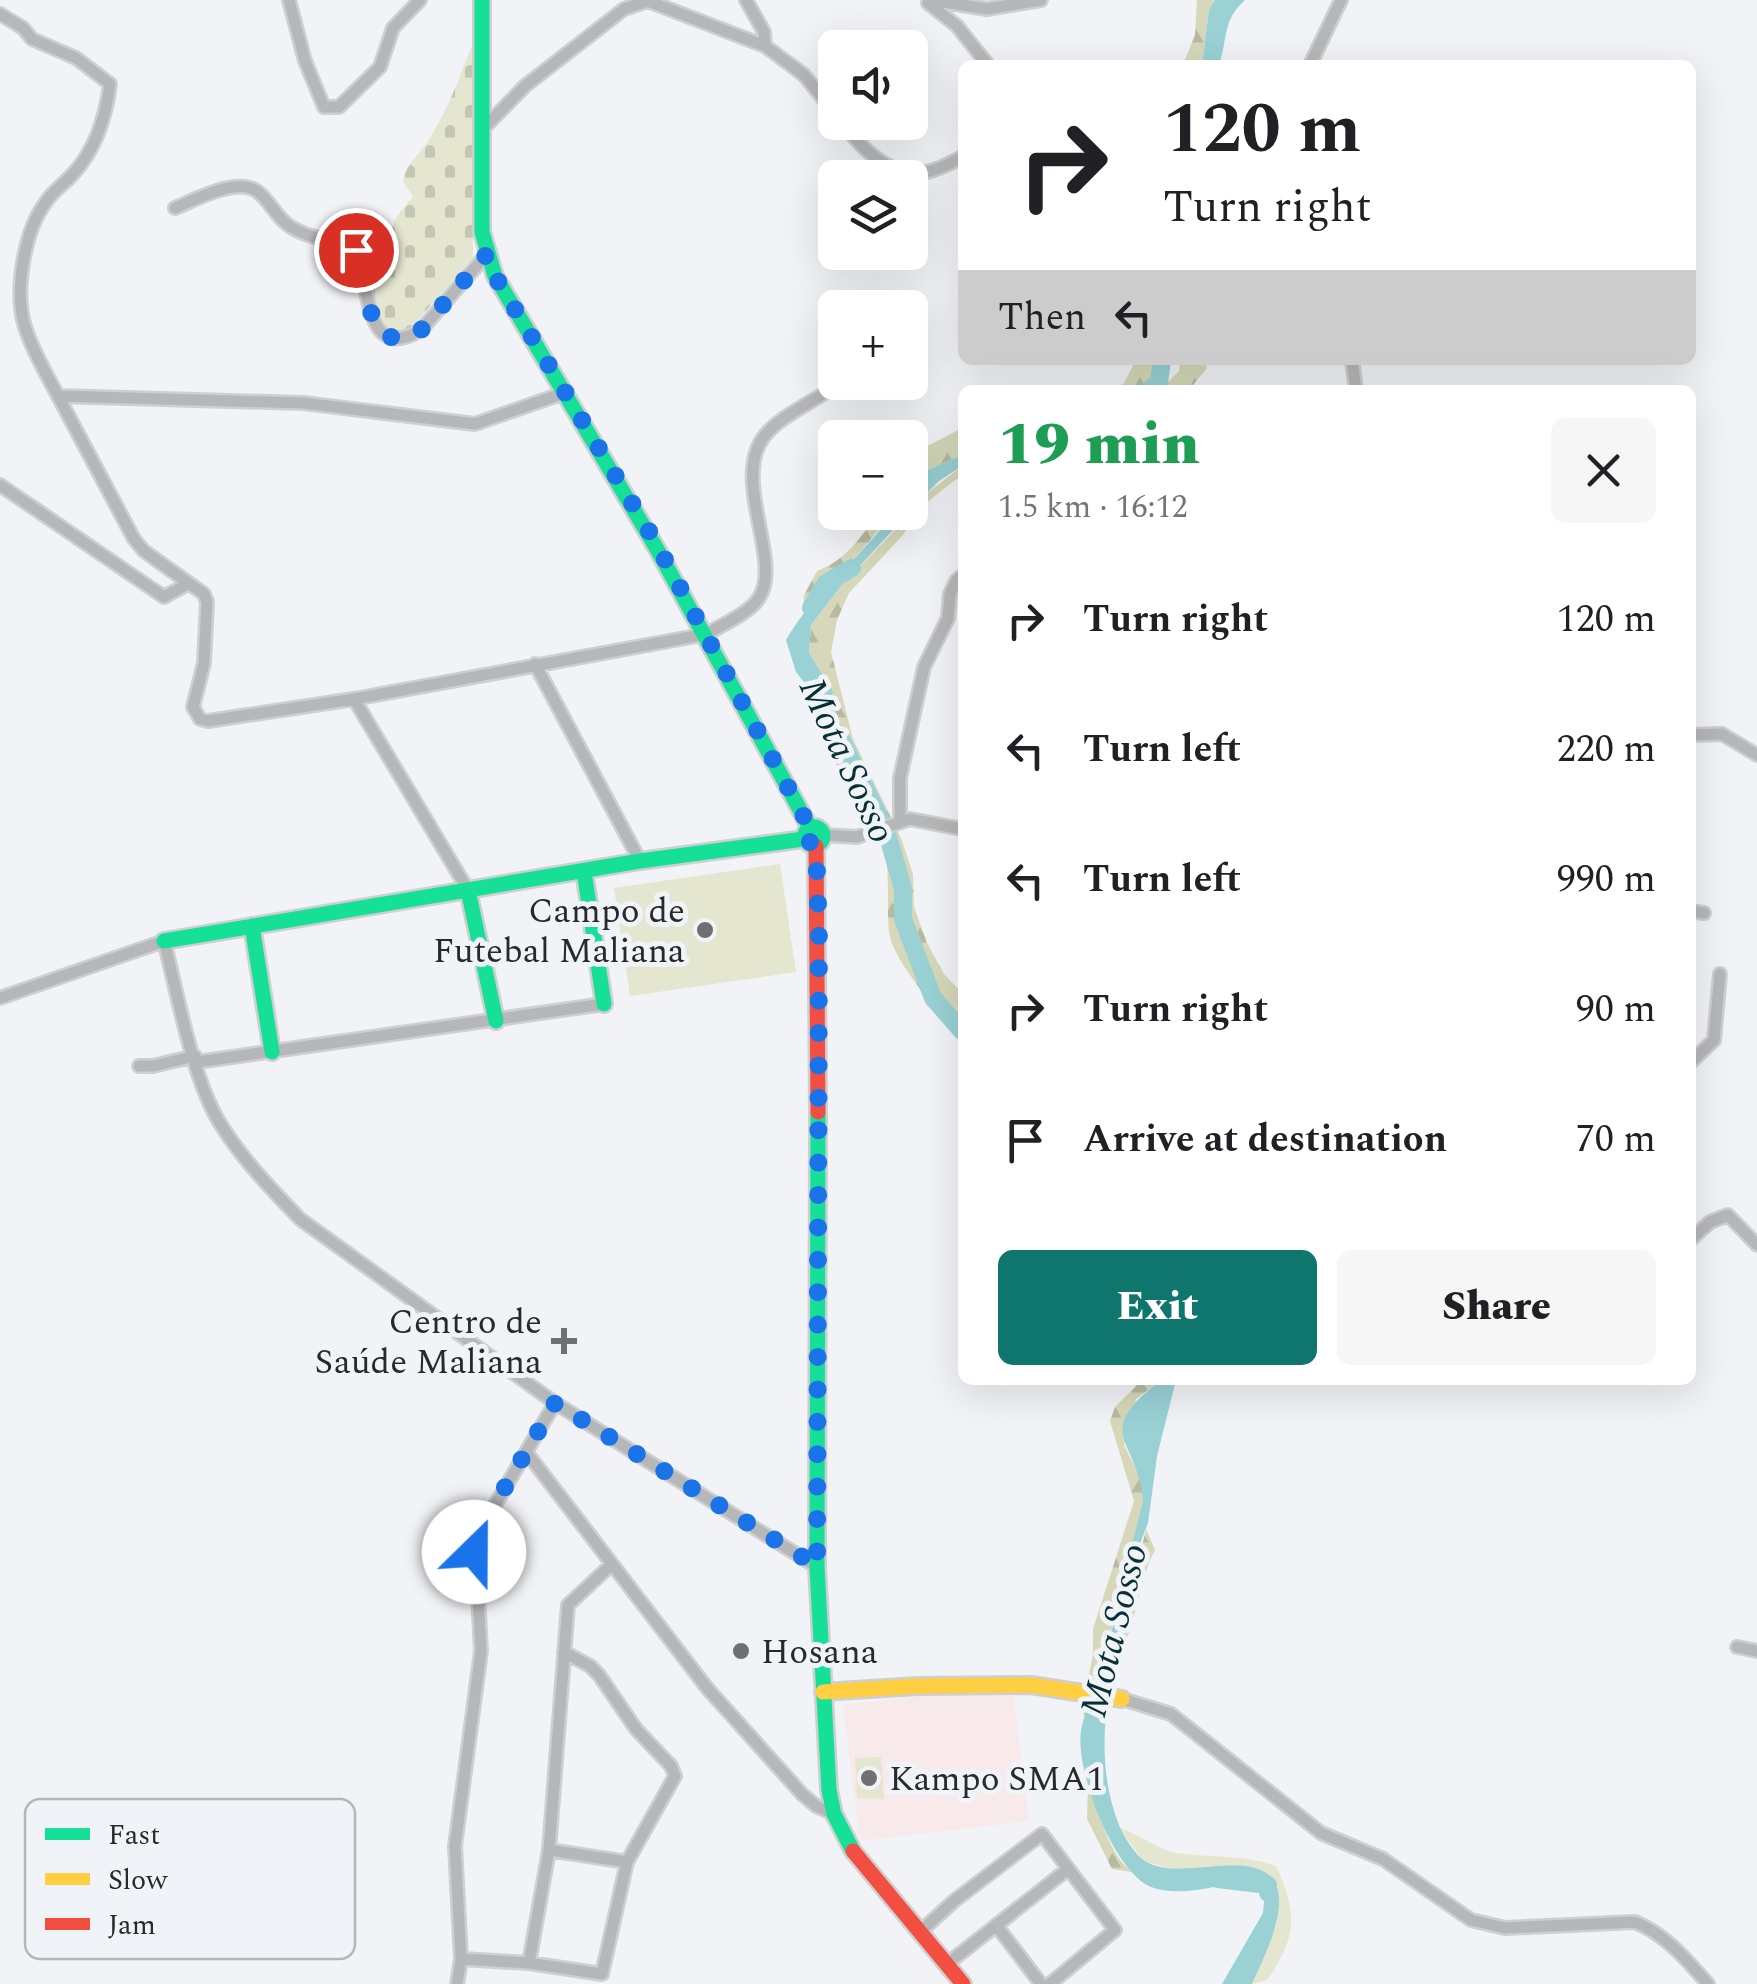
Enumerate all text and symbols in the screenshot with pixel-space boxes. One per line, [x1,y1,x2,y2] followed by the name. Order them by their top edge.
[818,30,928,530] map controls
[818,30,928,140] button: sound
[1163,77,1361,183] text: 120 m
[998,100,1128,230] icon: right
[818,160,928,270] button: layers
[1163,173,1372,242] text: Turn right
[314,208,399,293] pin
[329,223,384,278] icon: arrive
[998,289,1086,347] text: Then
[818,290,928,400] button: +
[1106,290,1161,345] icon: left
[998,399,1200,491] text: 19 min
[1551,418,1656,523] button: close
[818,420,928,530] button: −
[998,483,1187,532] text: 1.5 km · 16:12
[1083,591,1268,649] text: Turn right
[1557,591,1656,649] text: 120 m
[998,593,1053,648] icon: right
[782,668,910,853] water label: Mota Sosso
[1083,721,1241,779] text: Turn left
[1557,721,1656,779] text: 220 m
[998,723,1053,778] icon: left
[1083,851,1241,909] text: Turn left
[1557,851,1656,909] text: 990 m
[998,853,1053,908] icon: left
[433,885,685,978] place label: Campo de Futebal Maliana
[694,919,716,941] marker: Campo de Futebal Maliana
[1083,981,1268,1039] text: Turn right
[1576,981,1656,1039] text: 90 m
[998,983,1053,1038] icon: right
[1083,1111,1447,1169] text: Arrive at destination
[1576,1111,1656,1169] text: 70 m
[998,1113,1053,1168] icon: arrive
[998,1250,1317,1365] button: Exit
[1337,1250,1656,1365] button: Share
[315,1296,542,1389] place label: Centro de Saúde Maliana
[551,1328,577,1354] marker: Centro de Saúde Maliana
[422,1500,526,1604] position arrow
[1065,1537,1165,1723] water label: Mota Sosso
[761,1626,878,1679] place label: Hosana
[730,1640,752,1662] marker: Hosana
[889,1753,1104,1806] place label: Kampo SMA1
[858,1767,880,1789] marker: Kampo SMA1
[25,1799,355,1959] legend
[108,1814,160,1857] text: Fast
[108,1859,168,1902] text: Slow
[108,1904,156,1947] text: Jam

